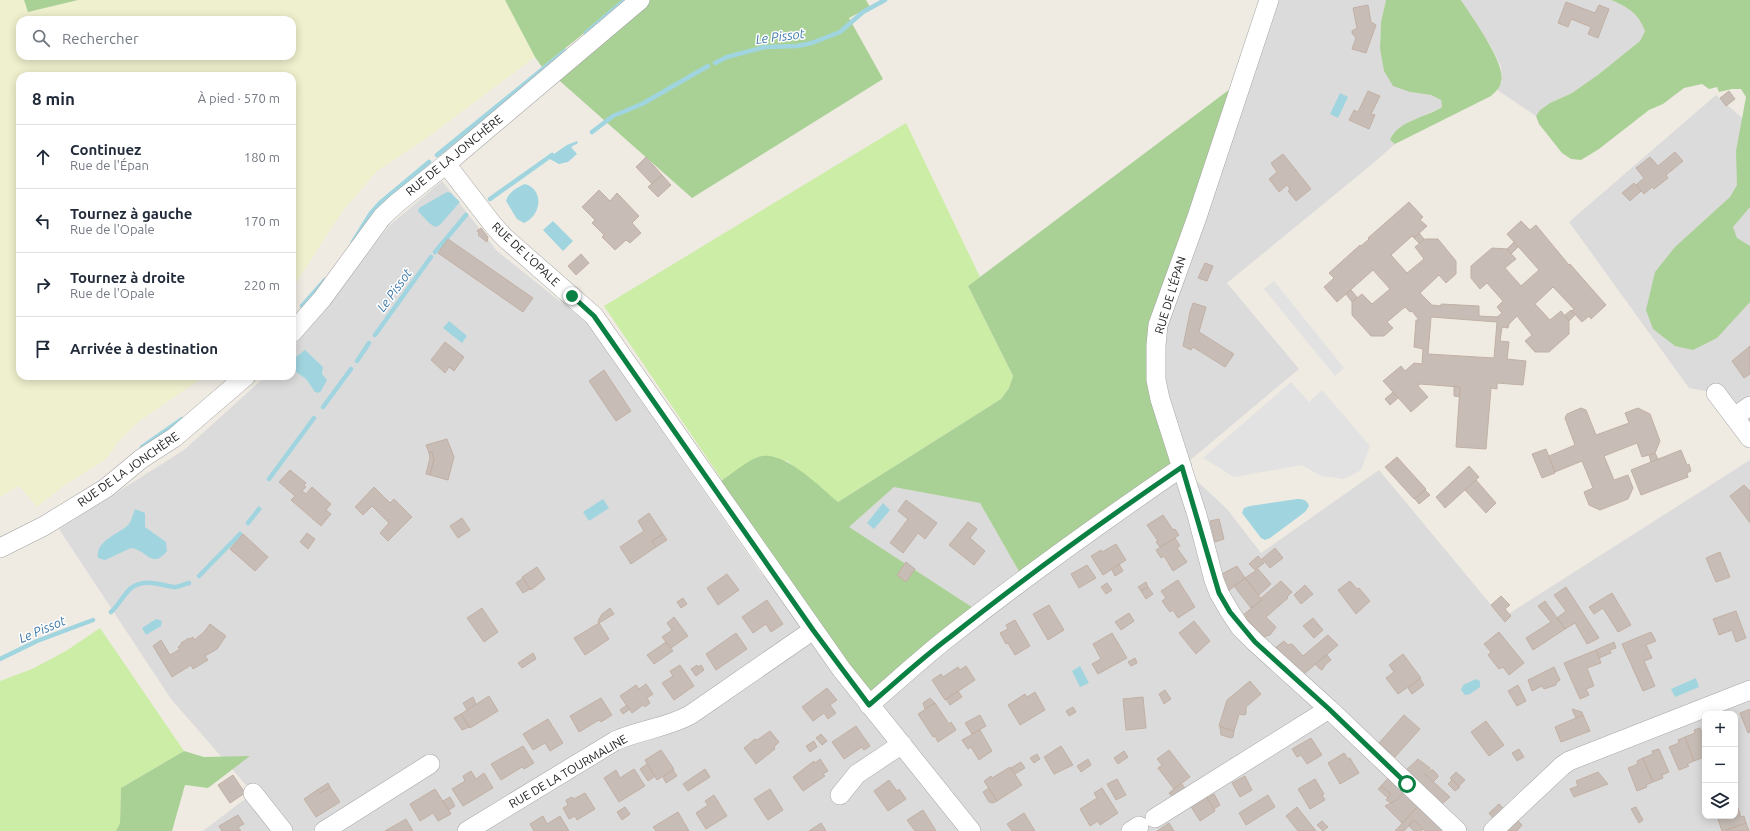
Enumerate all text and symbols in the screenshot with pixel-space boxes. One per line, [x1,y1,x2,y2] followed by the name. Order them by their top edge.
[16,16,296,60] search box
[755,26,806,46] water label: Le Pissot
[30,27,52,49] icon: search
[62,30,139,47] text: Rechercher
[32,89,75,108] text: 8 min
[198,91,280,105] text: À pied · 570 m
[403,112,505,198] street label: RUE DE LA JONCHÈRE
[70,141,141,158] text: Continuez
[32,146,54,168] icon: ahead
[244,150,280,164] text: 180 m
[70,158,149,172] text: Rue de l'Épan
[70,205,193,222] text: Tournez à gauche
[32,210,54,232] icon: left
[244,214,280,228] text: 170 m
[490,219,563,289] street label: RUE DE L'OPALE
[70,222,155,236] text: Rue de l'Opale
[1152,255,1188,335] street label: RUE DE L'ÉPAN
[374,265,415,314] water label: Le Pissot
[70,269,185,286] text: Tournez à droite
[32,274,54,296] icon: right
[244,278,280,292] text: 220 m
[70,286,155,300] text: Rue de l'Opale
[563,287,581,305] route end
[32,338,54,360] icon: arrive
[70,340,218,357] text: Arrivée à destination
[75,429,181,509] street label: RUE DE LA JONCHÈRE
[17,613,68,645] water label: Le Pissot
[1702,711,1738,819] map controls
[1702,711,1738,747] button: +
[507,732,630,810] street label: RUE DE LA TOURMALINE
[1702,747,1738,783] button: −
[1398,775,1416,793] route start
[1702,783,1738,819] button: layers

